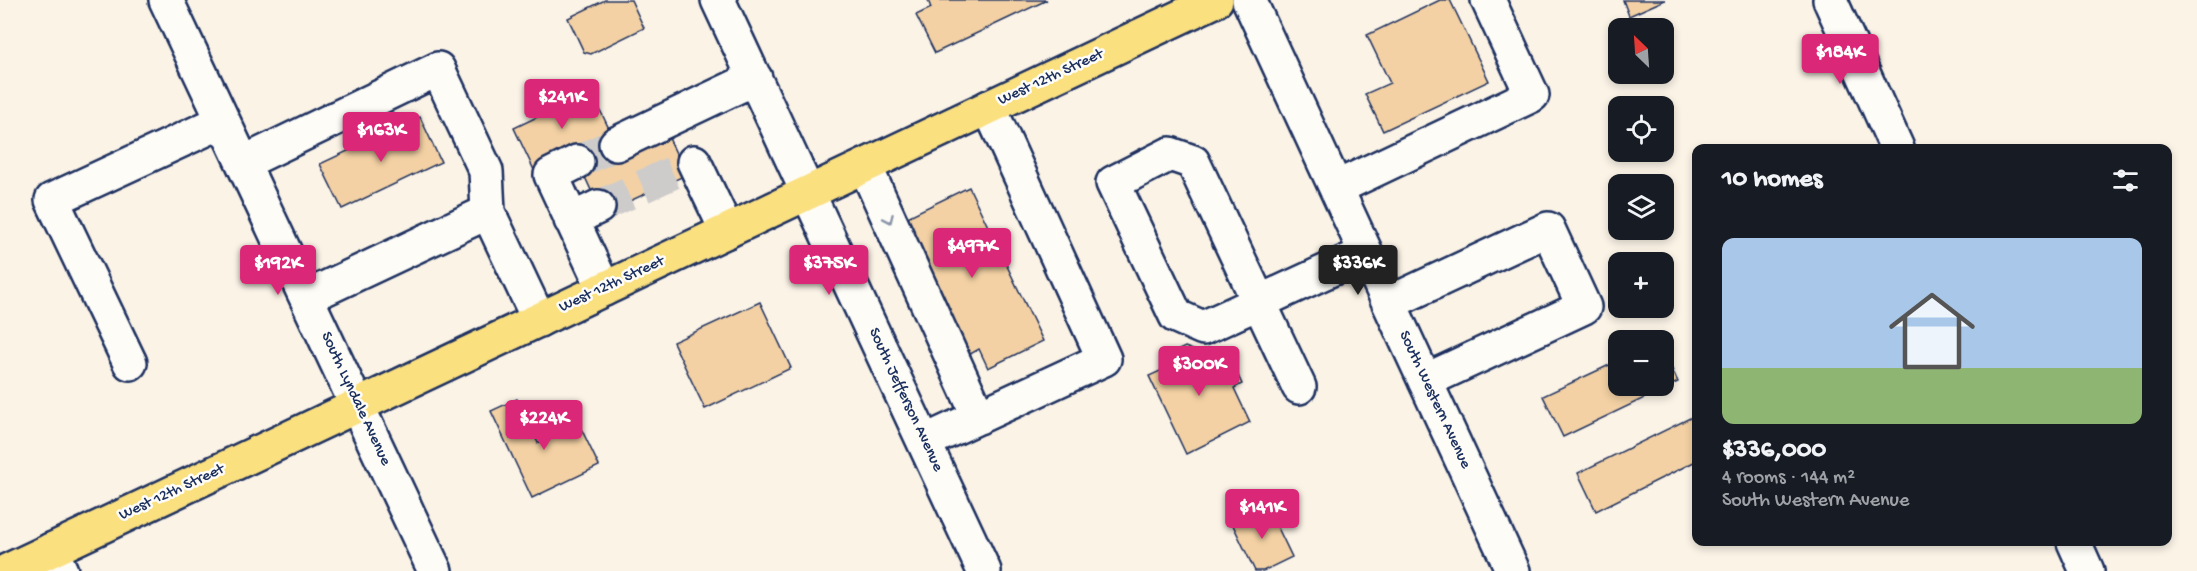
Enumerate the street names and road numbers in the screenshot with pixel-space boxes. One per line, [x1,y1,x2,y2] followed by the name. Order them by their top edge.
[995,45,1108,111] street label: West 12th Street
[556,252,669,318] street label: West 12th Street
[863,325,947,476] street label: South Jefferson Avenue
[1394,328,1475,473] street label: South Western Avenue
[316,329,395,470] street label: South Lyndale Avenue
[116,460,229,526] street label: West 12th Street

